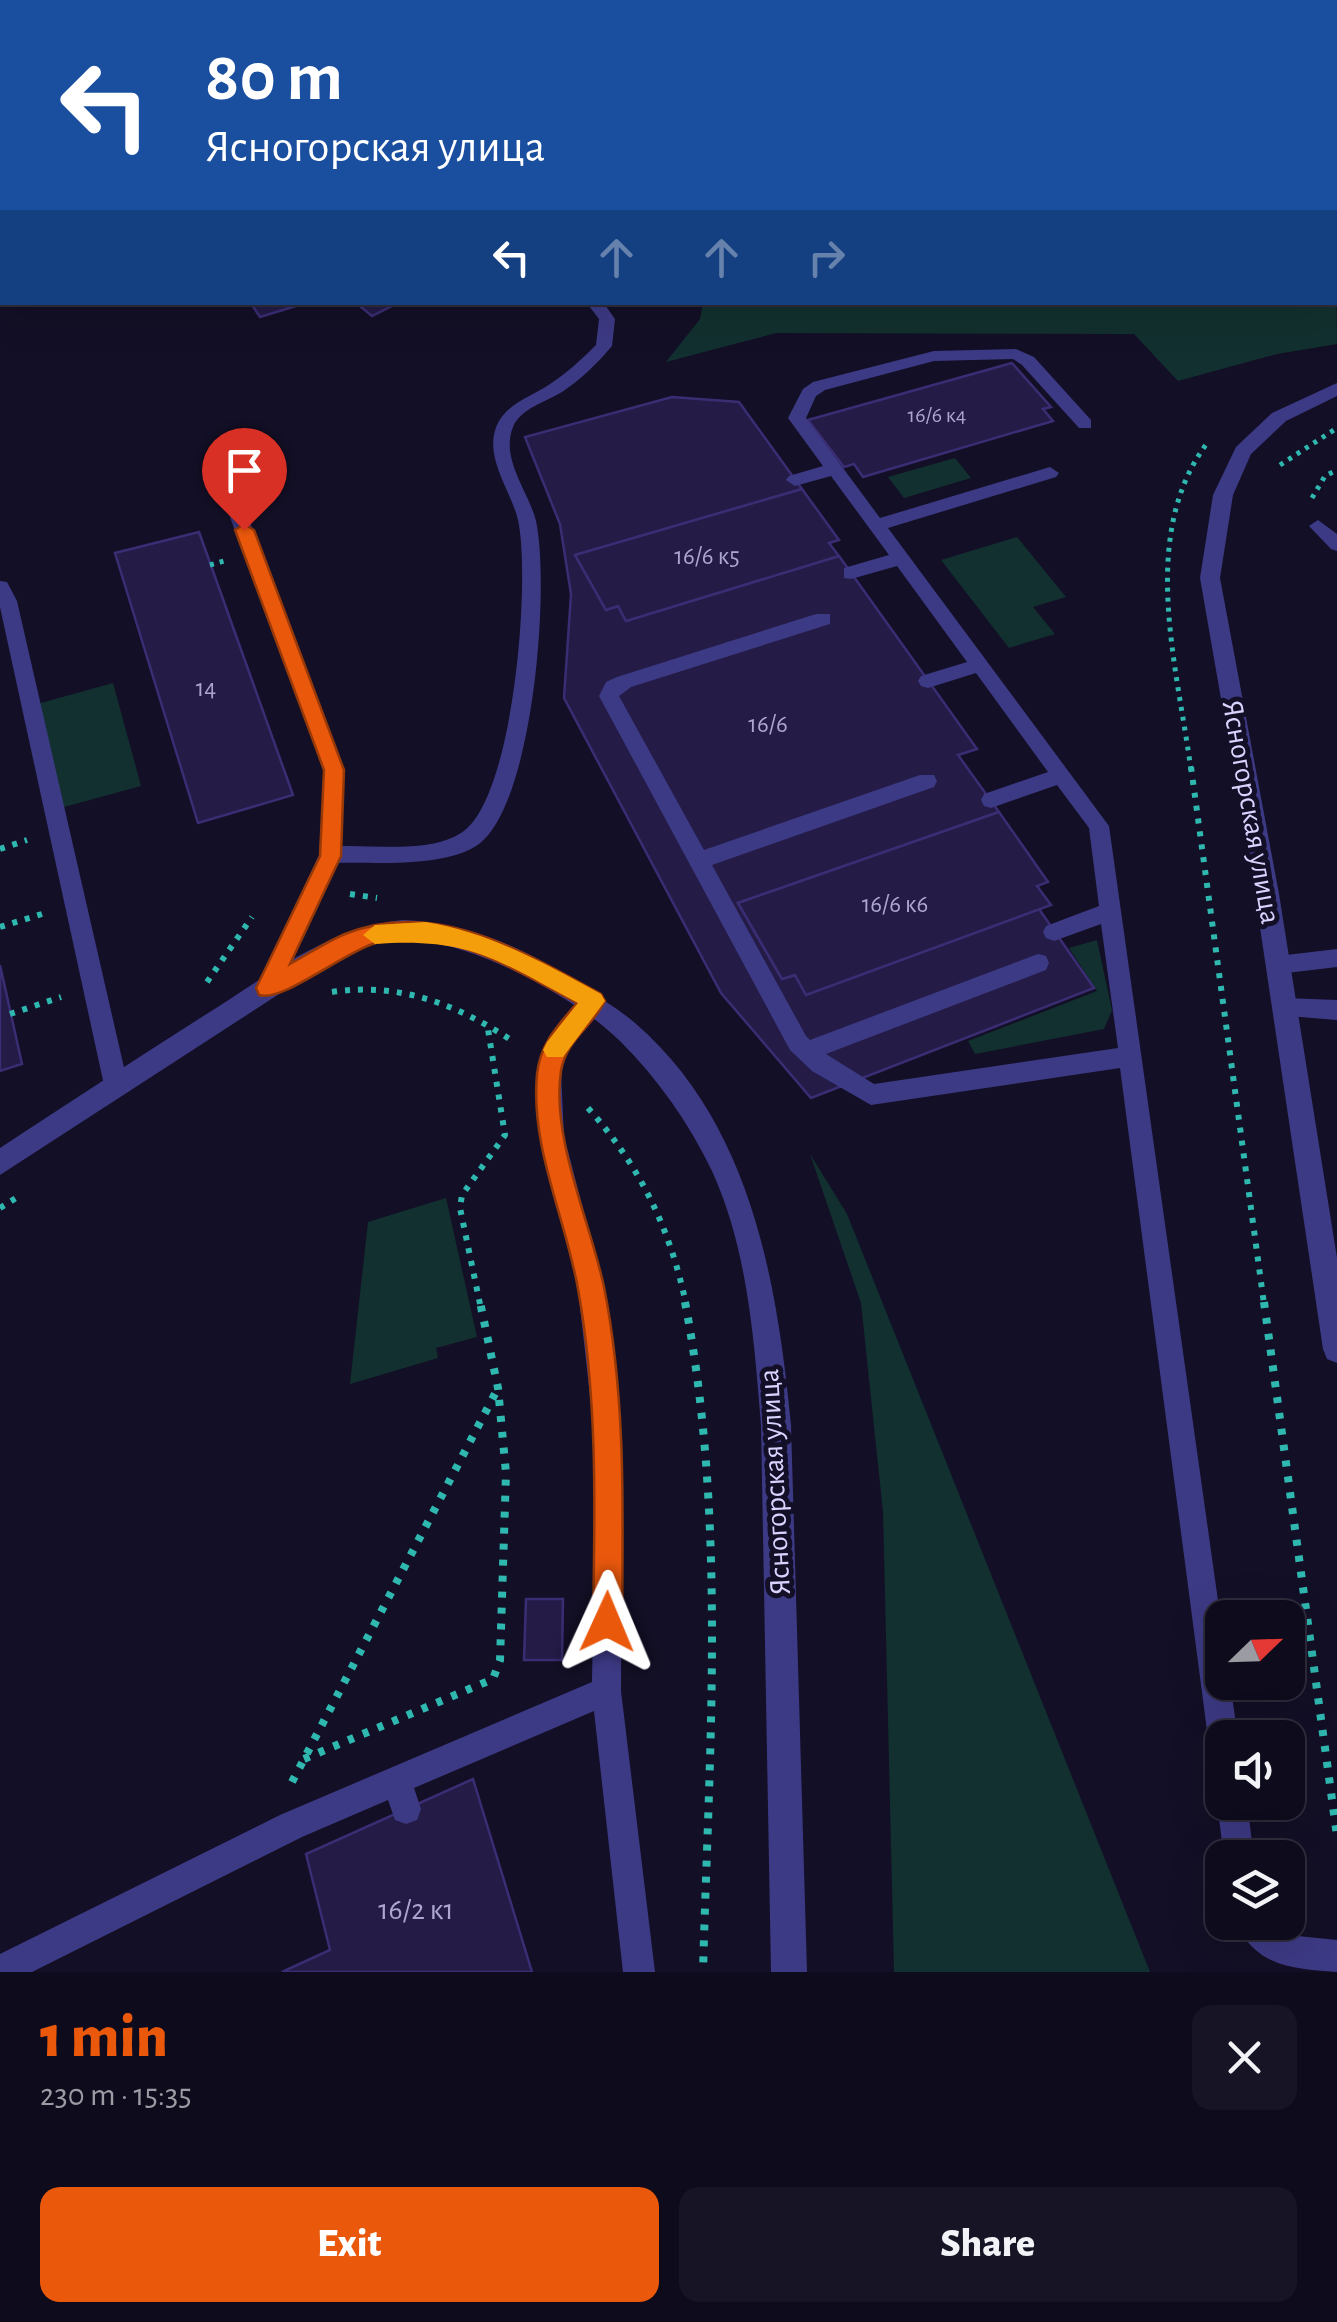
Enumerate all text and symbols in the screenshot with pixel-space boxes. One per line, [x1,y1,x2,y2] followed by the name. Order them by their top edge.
[40,40,170,170] icon: left
[205,43,343,113] text: 80 m
[205,125,545,170] text: Ясногорская улица
[484,230,539,285] icon: left
[589,230,644,285] icon: ahead
[694,230,749,285] icon: ahead
[799,230,854,285] icon: right
[908,404,966,426] house number: 16/6 к4
[202,428,287,531] pin
[217,443,272,498] icon: arrive
[674,544,740,569] house number: 16/6 к5
[196,676,216,701] house number: 14
[1217,698,1285,926] street label: Ясногорская улица
[748,712,788,737] house number: 16/6
[862,892,928,917] house number: 16/6 к6
[754,1368,796,1596] street label: Ясногорская улица
[555,1570,659,1674] position arrow
[1205,1600,1305,1700] north arrow
[1205,1600,1305,1940] map controls
[1205,1720,1305,1820] button: sound
[1205,1840,1305,1940] button: layers
[378,1895,454,1925] house number: 16/2 к1
[1192,2005,1297,2110] button: close
[40,2008,168,2068] text: 1 min
[40,2079,192,2111] text: 230 m · 15:35
[40,2187,659,2302] button: Exit
[679,2187,1297,2302] button: Share

